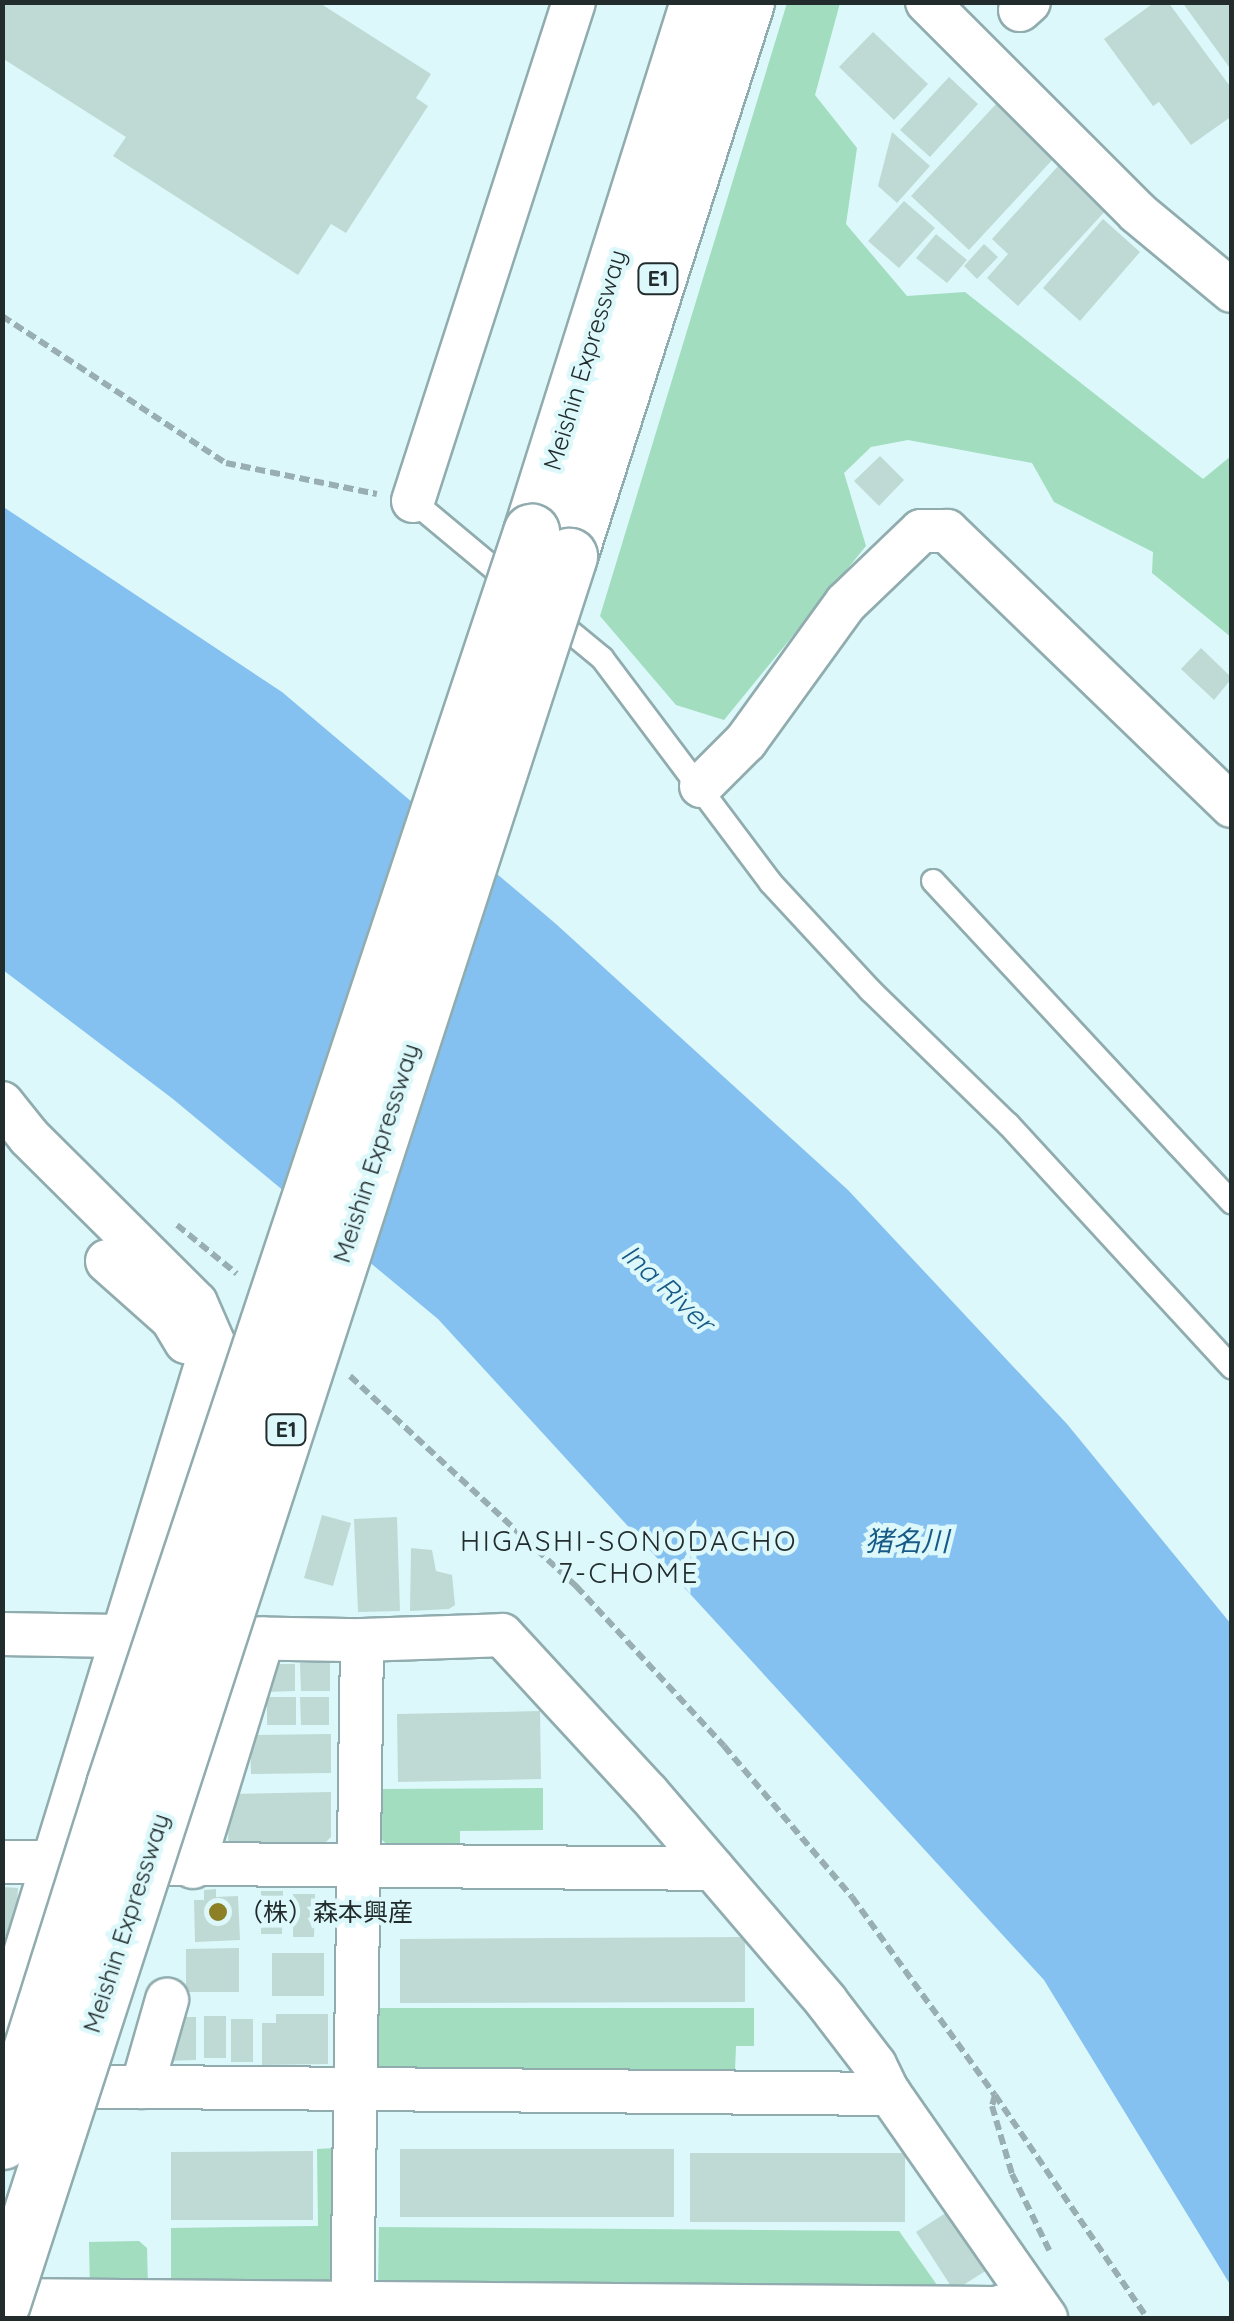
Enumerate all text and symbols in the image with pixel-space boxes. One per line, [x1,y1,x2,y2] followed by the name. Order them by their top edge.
[537,246,633,474] street label: Meishin Expressway
[636,262,680,296] road number: E1
[326,1039,426,1267] street label: Meishin Expressway
[615,1237,721,1339] water label: Ina River
[264,1413,308,1447] road number: E1
[460,1524,798,1590] district label: HIGASHI-SONODACHO 7-CHOME
[865,1524,949,1558] water label: 猪名川
[76,1809,176,2037] street label: Meishin Expressway
[238,1897,413,1927] place label: （株）森本興産
[207,1901,229,1923] marker: （株）森本興産

